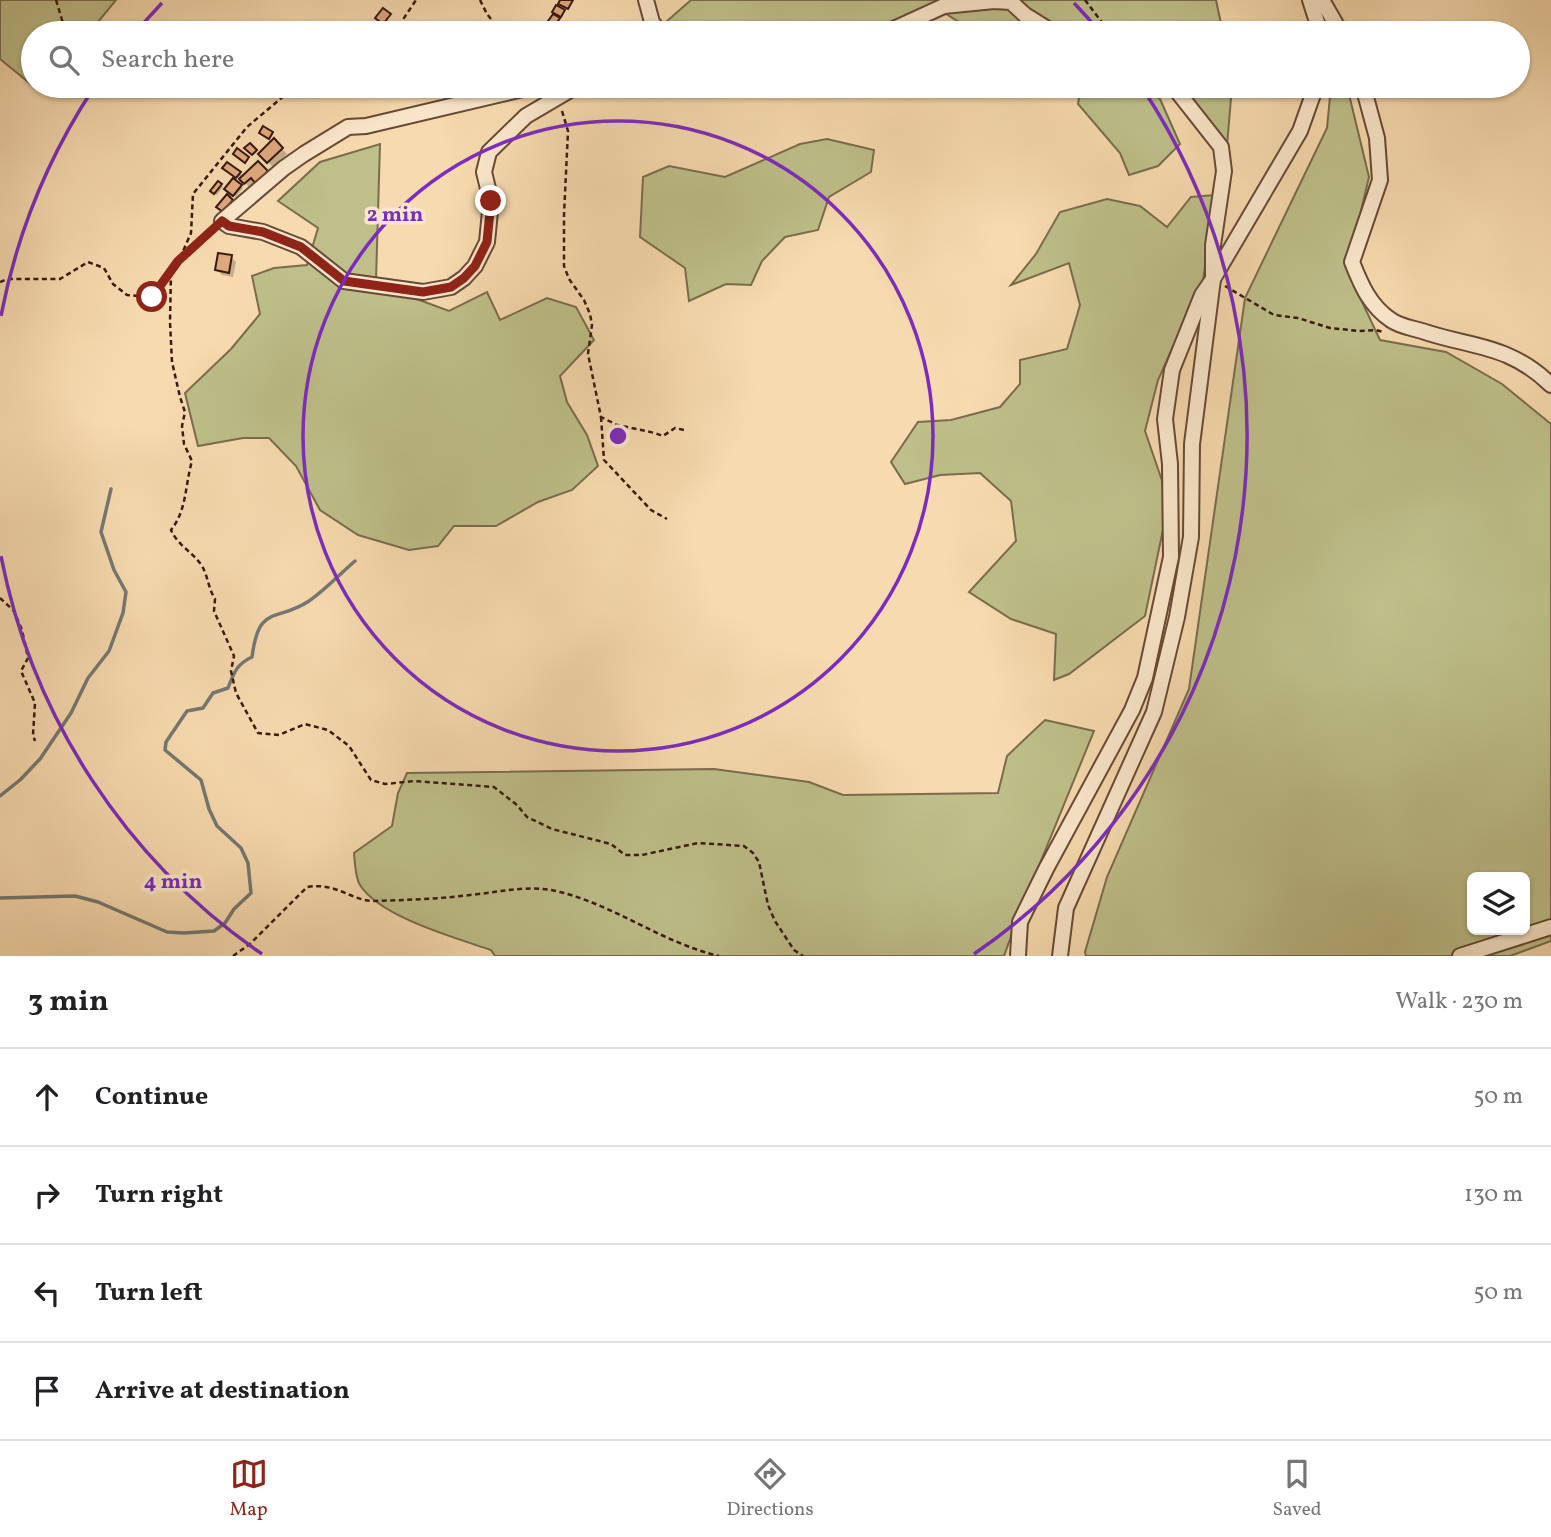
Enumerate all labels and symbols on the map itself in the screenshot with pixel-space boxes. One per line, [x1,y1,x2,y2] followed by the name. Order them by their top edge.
[475,185,506,216] route end
[367,201,423,230] text: 2 min
[136,281,167,312] route start
[606,424,630,448] centre of rings
[144,868,202,897] text: 4 min

